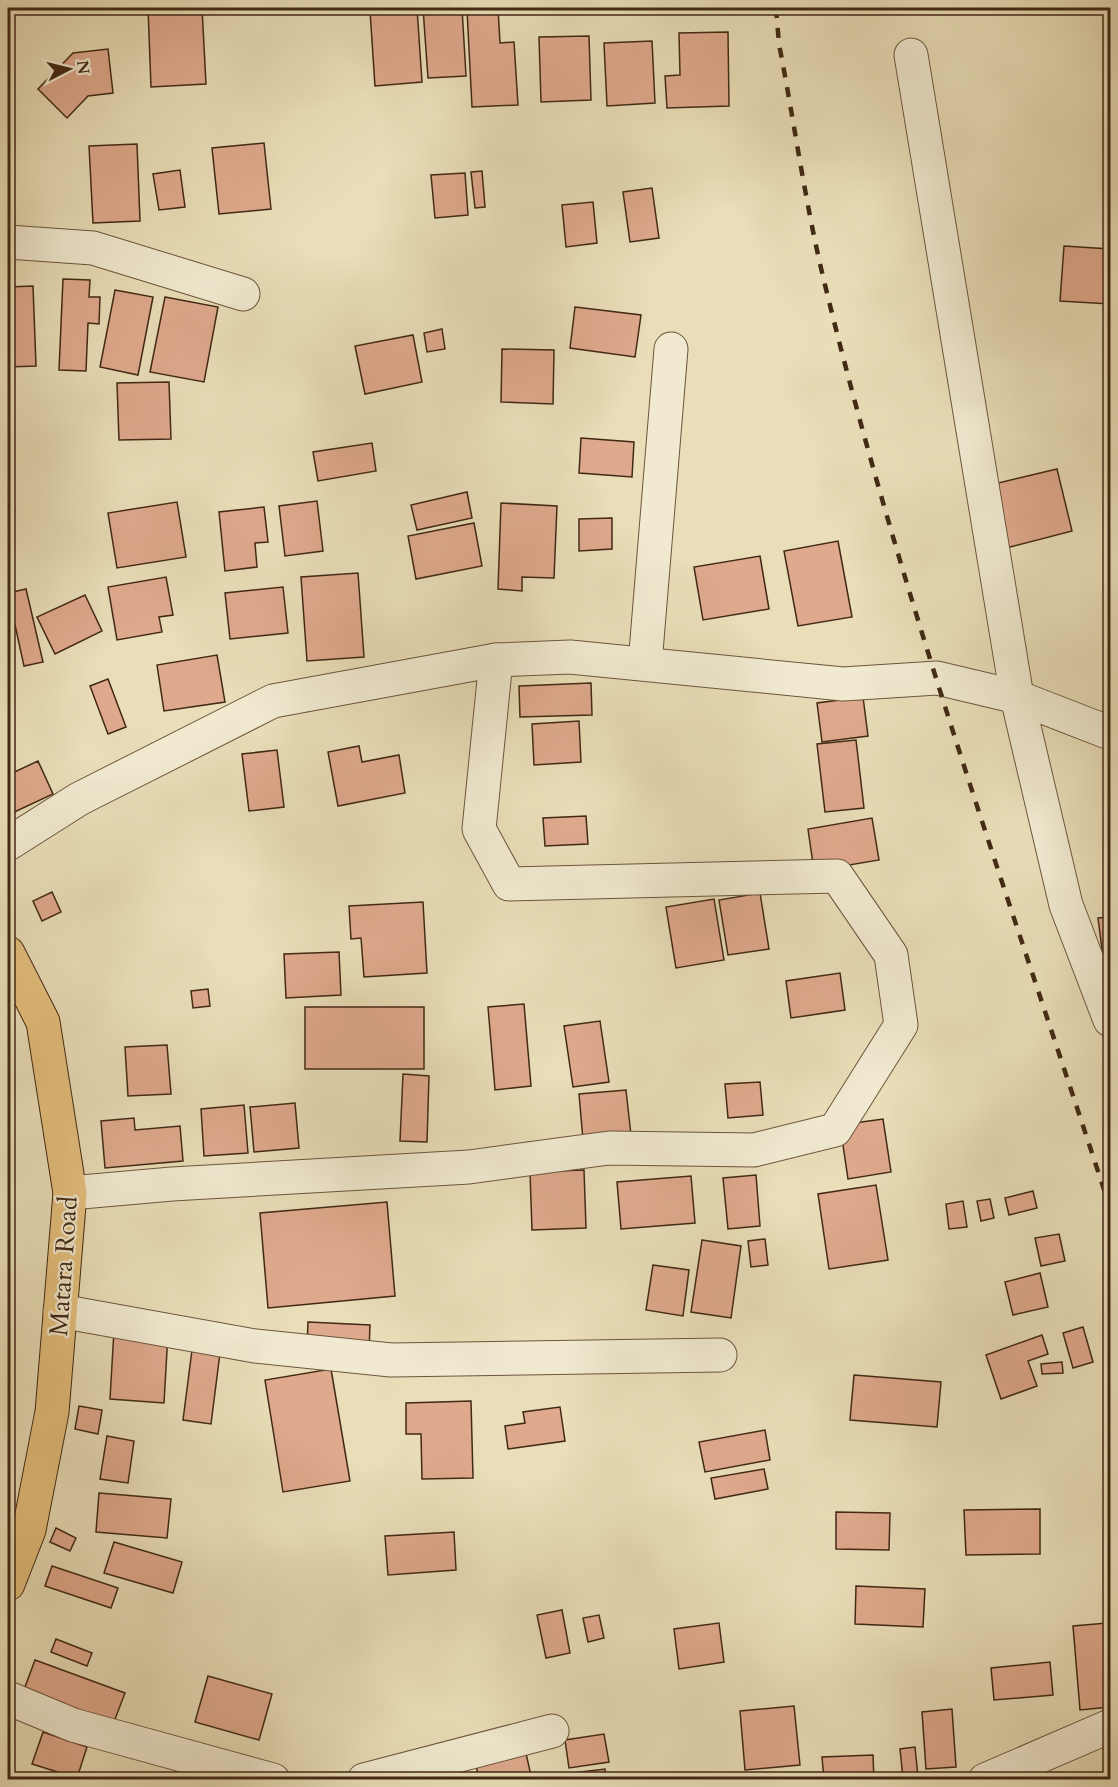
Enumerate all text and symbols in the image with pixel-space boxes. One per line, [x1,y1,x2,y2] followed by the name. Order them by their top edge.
[39,39,99,99] north arrow
[71,59,95,76] text: N
[41,1195,86,1337] street label: Matara Road

